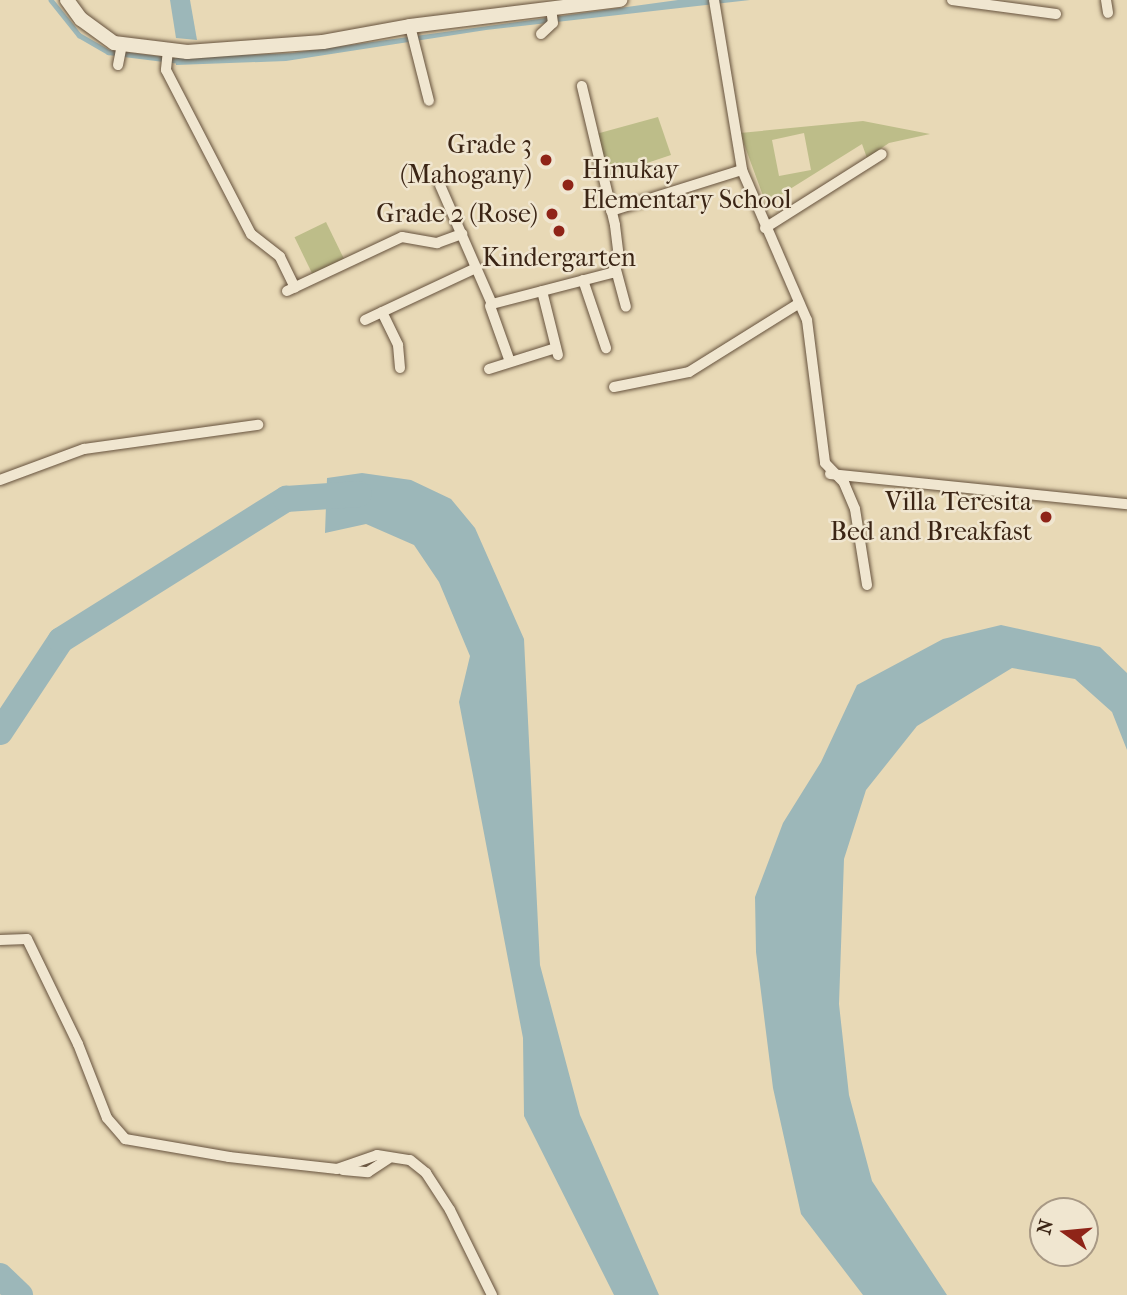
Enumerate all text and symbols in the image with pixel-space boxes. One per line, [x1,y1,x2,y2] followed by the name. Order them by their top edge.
[400,129,532,190] place label: Grade 3 (Mahogany)
[538,152,554,168] marker: Grade 3 (Mahogany)
[582,154,791,216] place label: Hinukay Elementary School
[560,177,576,193] marker: Hinukay Elementary School
[376,198,538,230] place label: Grade 2 (Rose)
[544,206,560,222] marker: Grade 2 (Rose)
[551,223,567,239] marker: Kindergarten
[482,242,636,274] place label: Kindergarten
[830,486,1032,548] place label: Villa Teresita Bed and Breakfast
[1038,509,1054,525] marker: Villa Teresita Bed and Breakfast
[1029,1197,1099,1267] north arrow
[1033,1217,1058,1237] text: N

